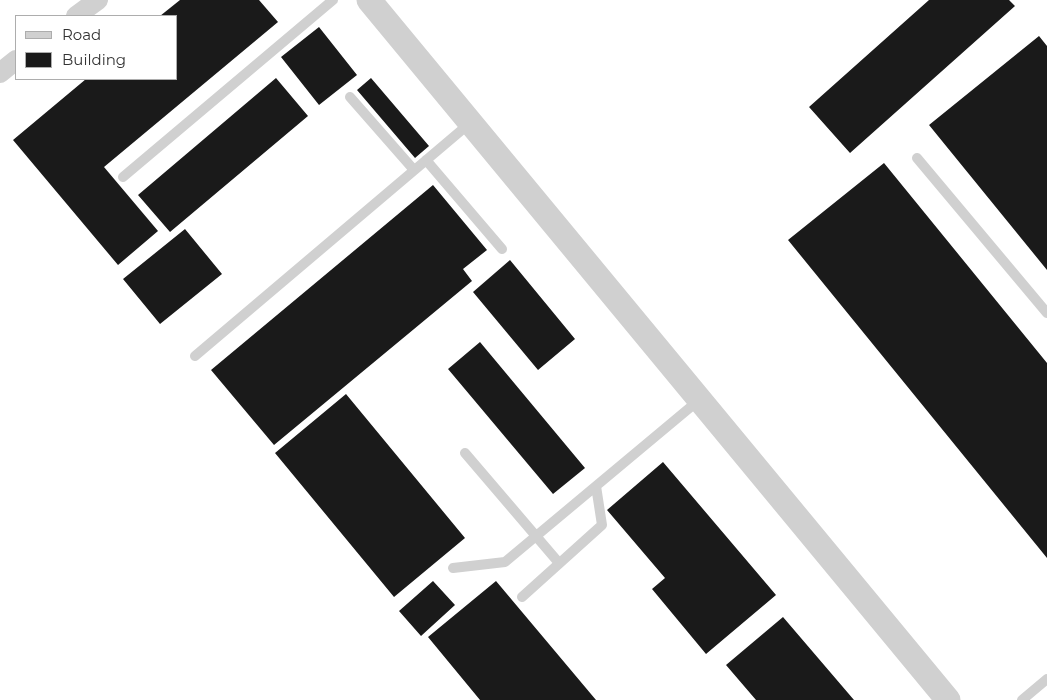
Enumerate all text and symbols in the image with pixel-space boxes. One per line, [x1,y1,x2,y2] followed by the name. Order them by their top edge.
[15,15,178,80] legend
[62,25,101,44] text: Road
[62,50,126,69] text: Building

